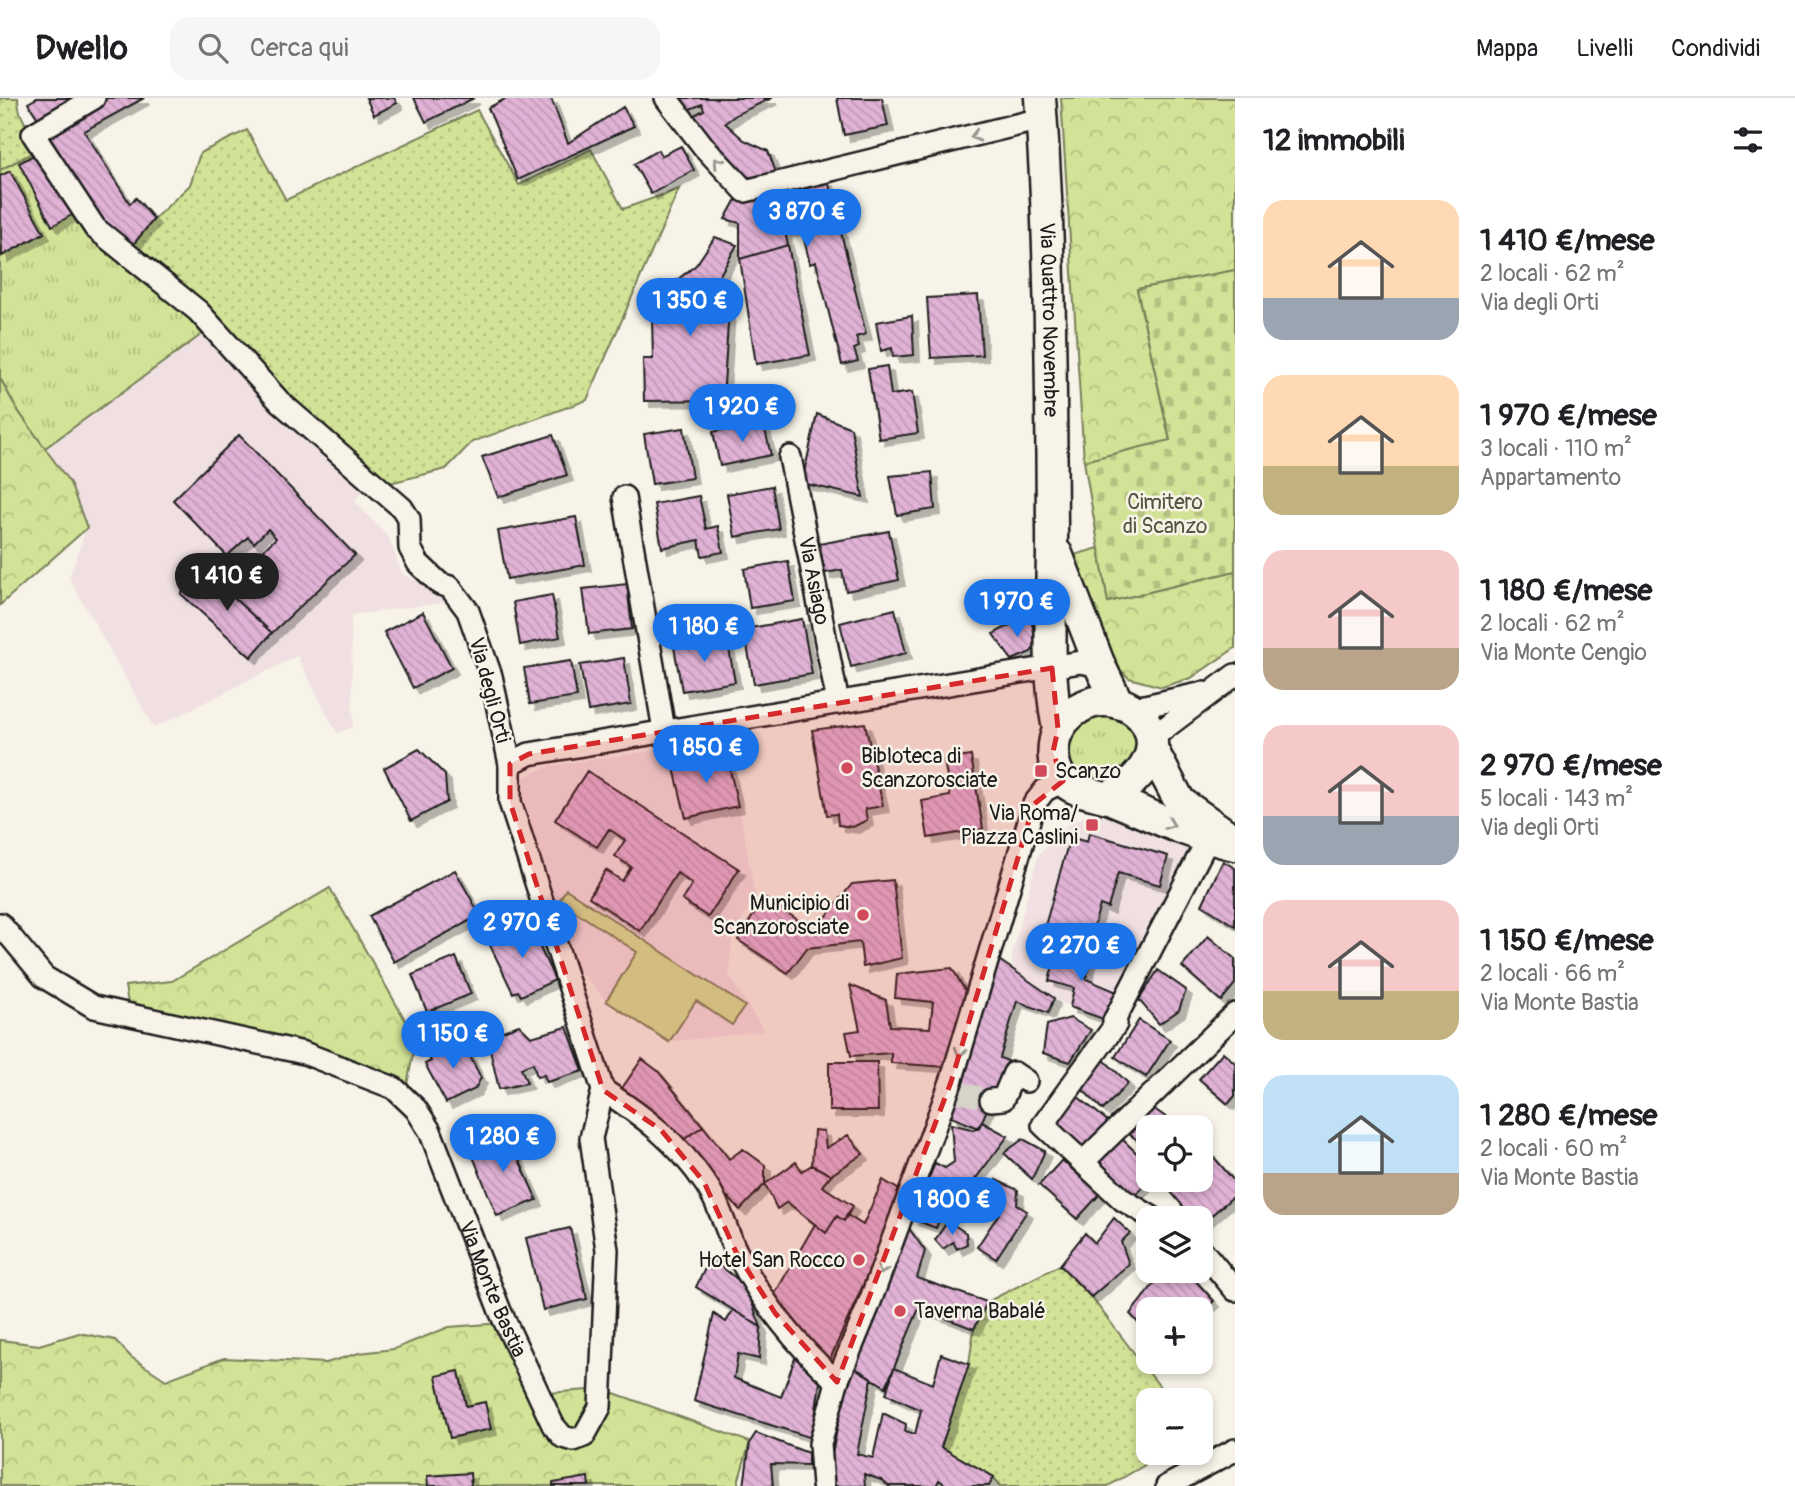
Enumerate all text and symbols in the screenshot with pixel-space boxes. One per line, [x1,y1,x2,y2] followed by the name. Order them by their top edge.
[170,17,660,80] search box
[35,28,128,69] text: Dwello
[194,29,232,67] icon: search
[250,32,349,64] text: Cerca qui
[1476,34,1538,63] text: Mappa
[1576,34,1633,63] text: Livelli
[1671,34,1760,63] text: Condividi
[1729,121,1767,159] icon: filters
[1263,122,1405,159] text: 12 immobili
[969,128,981,142] one-way arrow
[714,157,726,170] one-way arrow
[742,190,872,249] pin: 3 870 €
[768,197,846,226] text: 3 870 €
[1033,222,1064,418] street label: Via Quattro Novembre
[1480,222,1655,259] text: 1 410 €/mese
[1319,228,1403,312] icon: home
[1480,259,1625,288] text: 2 locali · 62 m²
[625,278,755,338] pin: 1 350 €
[652,286,728,315] text: 1 350 €
[1480,288,1599,317] text: Via degli Orti
[677,384,807,444] pin: 1 920 €
[705,392,779,421] text: 1 920 €
[1480,397,1657,434] text: 1 970 €/mese
[1319,403,1403,487] icon: home
[1480,434,1632,463] text: 3 locali · 110 m²
[1480,463,1621,492] text: Appartamento
[1123,489,1207,540] park label: Cimitero di Scanzo
[792,534,835,627] street label: Via Asiago
[162,554,292,613] pin: 1 410 €
[191,561,263,590] text: 1 410 €
[1480,572,1652,609] text: 1 180 €/mese
[1319,578,1403,662] icon: home
[952,580,1082,639] pin: 1 970 €
[980,587,1054,616] text: 1 970 €
[639,604,769,664] pin: 1 180 €
[1480,609,1625,638] text: 2 locali · 62 m²
[669,612,739,641] text: 1 180 €
[462,634,517,746] street label: Via degli Orti
[1480,638,1647,667] text: Via Monte Cengio
[641,726,771,785] pin: 1 850 €
[669,733,743,762] text: 1 850 €
[861,743,998,794] place label: Bibloteca di Scanzorosciate
[1480,747,1662,784] text: 2 970 €/mese
[1319,753,1403,837] icon: home
[1055,758,1121,785] place label: Scanzo
[839,760,855,776] marker: Bibloteca di Scanzorosciate
[1033,763,1049,779] marker: Scanzo
[1480,784,1633,813] text: 5 locali · 143 m²
[960,800,1078,851] place label: Via Roma/ Piazza Caslini
[1480,813,1599,842] text: Via degli Orti
[1163,816,1176,830] one-way arrow
[1084,817,1100,833] marker: Via Roma/ Piazza Caslini
[713,890,850,941] place label: Municipio di Scanzorosciate
[457,900,587,960] pin: 2 970 €
[855,907,871,923] marker: Municipio di Scanzorosciate
[483,908,561,937] text: 2 970 €
[1480,922,1653,959] text: 1 150 €/mese
[1016,924,1146,983] pin: 2 270 €
[1319,928,1403,1012] icon: home
[1042,931,1120,960] text: 2 270 €
[1480,959,1625,988] text: 2 locali · 66 m²
[1480,988,1639,1017] text: Via Monte Bastia
[388,1012,518,1071] pin: 1 150 €
[417,1019,489,1048] text: 1 150 €
[954,1046,968,1058] one-way arrow
[1480,1097,1657,1134] text: 1 280 €/mese
[1319,1103,1403,1187] icon: home
[438,1114,568,1174] pin: 1 280 €
[1136,1115,1213,1465] map controls
[1136,1115,1213,1192] button: locate
[466,1122,540,1151] text: 1 280 €
[1480,1134,1627,1163] text: 2 locali · 60 m²
[1480,1163,1639,1192] text: Via Monte Bastia
[887,1178,1017,1237] pin: 1 800 €
[913,1185,991,1214] text: 1 800 €
[1136,1206,1213,1283] button: layers
[452,1217,533,1361] street label: Via Monte Bastia
[698,1247,845,1274] place label: Hotel San Rocco
[851,1252,867,1268] marker: Hotel San Rocco
[877,1263,891,1275] one-way arrow
[1136,1297,1213,1374] button: +
[914,1298,1046,1325] place label: Taverna Babalé
[892,1303,908,1319] marker: Taverna Babalé
[1136,1388,1213,1465] button: −

